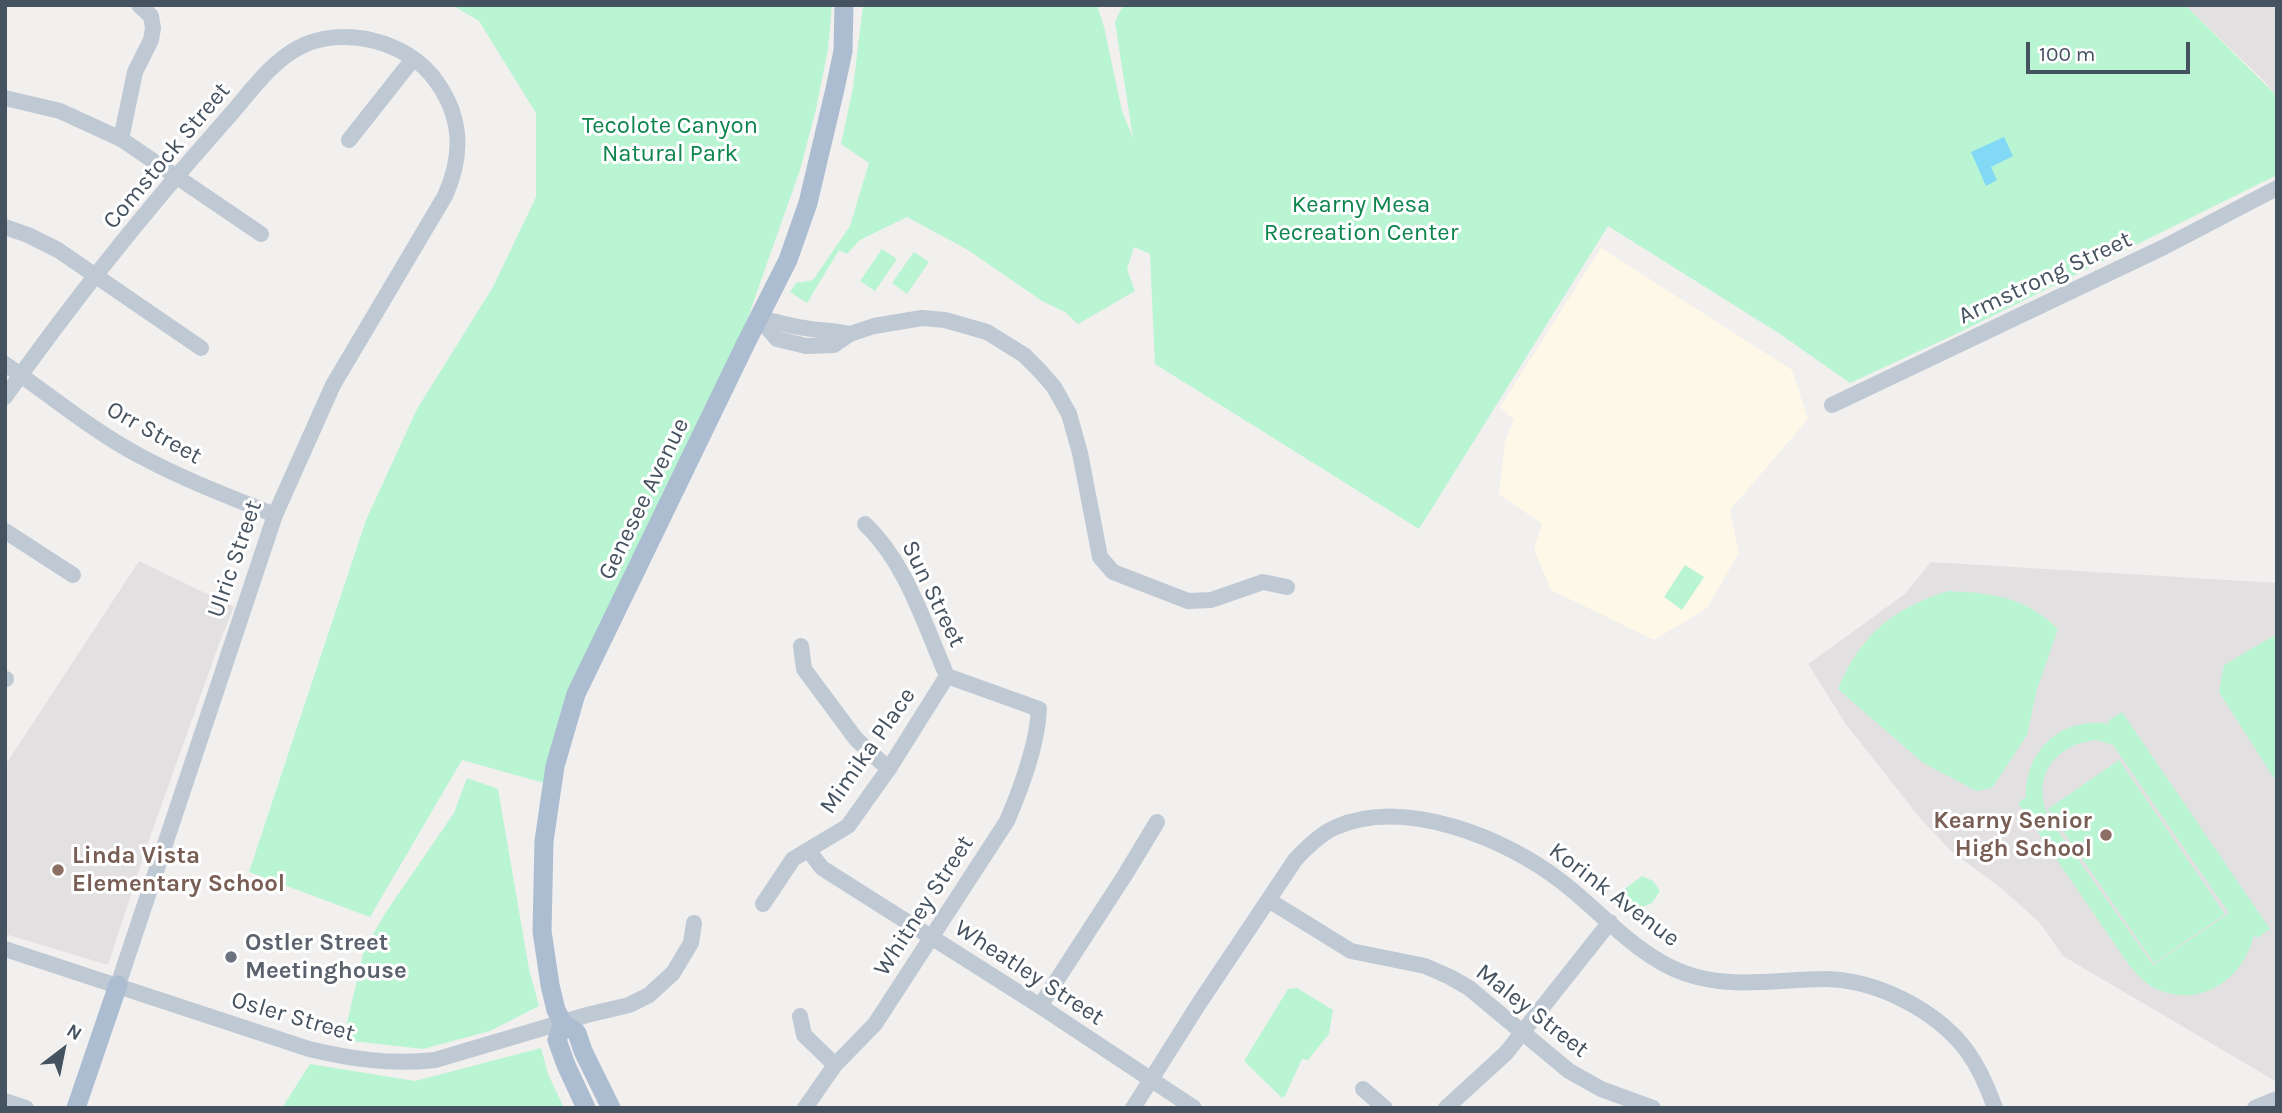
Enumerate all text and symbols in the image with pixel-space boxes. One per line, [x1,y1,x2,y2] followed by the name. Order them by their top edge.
[2030,28,2194,72] scale bar
[2039,42,2096,66] text: 100 m
[97,77,237,235] street label: Comstock Street
[582,112,758,168] park label: Tecolote Canyon Natural Park
[1264,191,1458,247] park label: Kearny Mesa Recreation Center
[1954,225,2136,331] street label: Armstrong Street
[101,395,207,471] street label: Orr Street
[592,413,696,585] street label: Genesee Avenue
[201,497,269,621] street label: Ulric Street
[895,536,971,652] street label: Sun Street
[814,682,922,820] street label: Mimika Place
[1933,807,2092,863] place label: Kearny Senior High School
[2098,827,2114,843] marker: Kearny Senior High School
[868,830,980,982] street label: Whitney Street
[1543,836,1685,954] street label: Korink Avenue
[72,842,285,898] place label: Linda Vista Elementary School
[50,862,66,878] marker: Linda Vista Elementary School
[949,914,1109,1032] street label: Wheatley Street
[245,929,407,985] place label: Ostler Street Meetinghouse
[223,949,239,965] marker: Ostler Street Meetinghouse
[1470,958,1594,1064] street label: Maley Street
[228,986,358,1048] street label: Osler Street
[28,1015,98,1085] north arrow
[63,1019,86,1045] text: N

